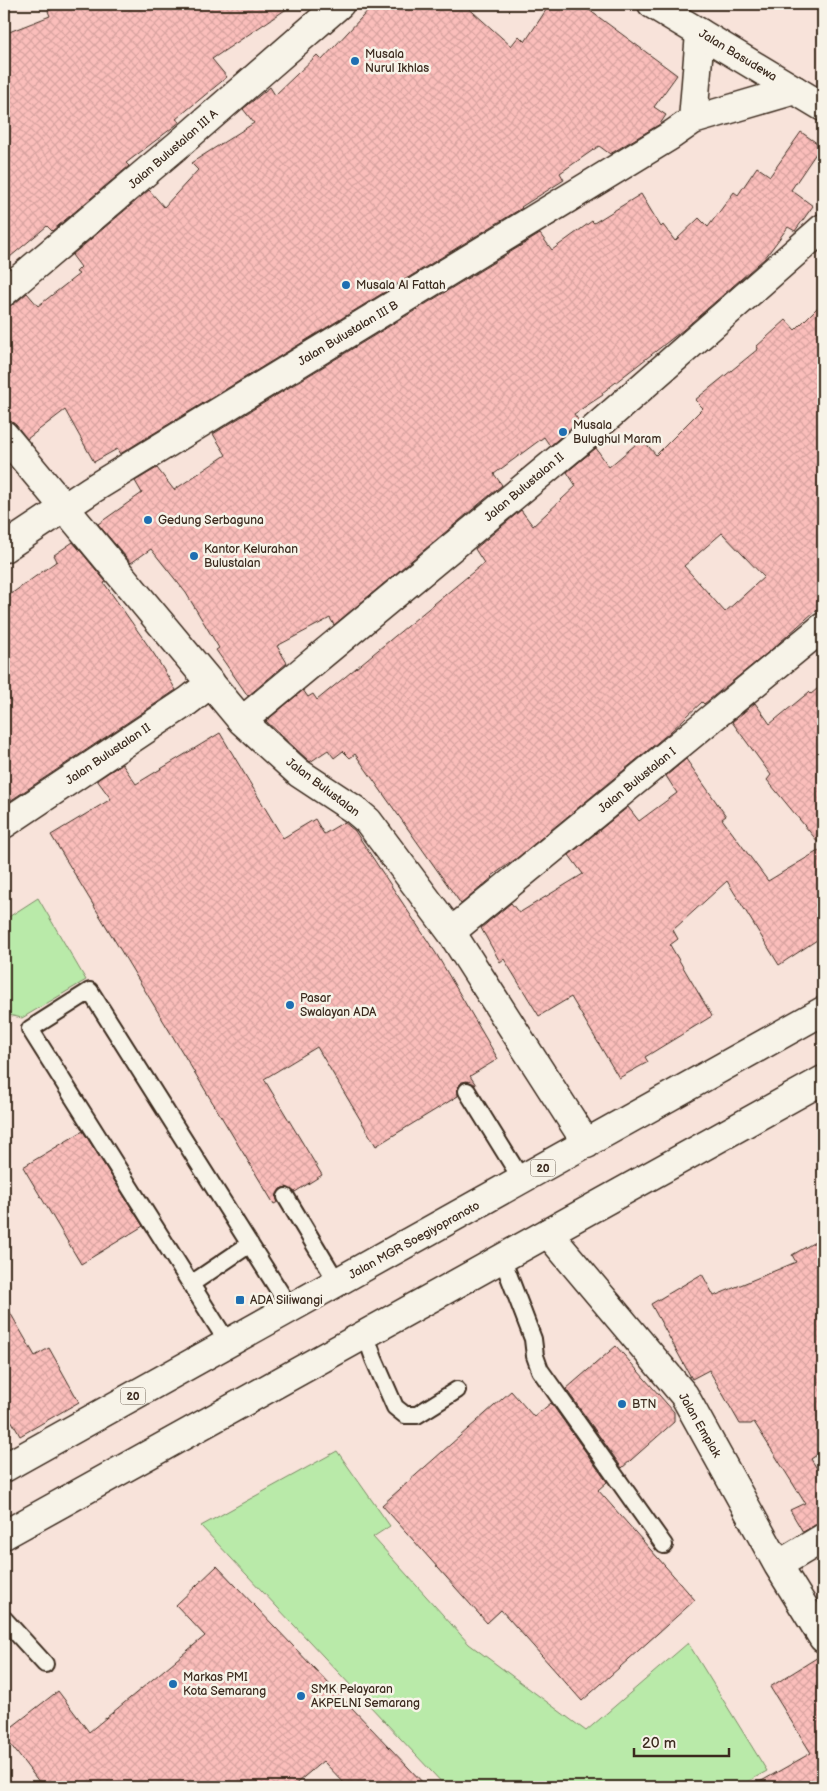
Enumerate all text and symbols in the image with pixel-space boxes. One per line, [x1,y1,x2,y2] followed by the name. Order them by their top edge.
[696,26,780,85] street label: Jalan Basudewa
[365,47,429,76] place label: Musala Nurul Ikhlas
[349,55,361,67] marker: Musala Nurul Ikhlas
[126,106,222,192] street label: Jalan Bulustalan III A
[356,278,446,293] place label: Musala Al Fattah
[340,279,352,291] marker: Musala Al Fattah
[295,298,401,369] street label: Jalan Bulustalan III B
[573,418,661,447] place label: Musala Bulughul Maram
[557,426,569,438] marker: Musala Bulughul Maram
[481,450,567,525] street label: Jalan Bulustalan II
[158,513,264,528] place label: Gedung Serbaguna
[142,514,154,526] marker: Gedung Serbaguna
[204,542,298,571] place label: Kantor Kelurahan Bulustalan
[188,550,200,562] marker: Kantor Kelurahan Bulustalan
[63,720,154,788] street label: Jalan Bulustalan II
[595,744,679,816] street label: Jalan Bulustalan I
[283,755,363,820] street label: Jalan Bulustalan
[300,991,377,1020] place label: Pasar Swalayan ADA
[284,999,296,1011] marker: Pasar Swalayan ADA
[530,1160,556,1176] road number: 20
[346,1198,482,1283] street label: Jalan MGR Soegiyopranoto
[250,1293,323,1308] place label: ADA Siliwangi
[234,1294,246,1306] marker: ADA Siliwangi
[120,1388,146,1404] road number: 20
[675,1390,724,1460] street label: Jalan Emplak
[632,1397,656,1412] place label: BTN
[616,1398,628,1410] marker: BTN
[183,1670,266,1699] place label: Markas PMI Kota Semarang
[167,1678,179,1690] marker: Markas PMI Kota Semarang
[311,1682,420,1711] place label: SMK Pelayaran AKPELNI Semarang
[295,1690,307,1702] marker: SMK Pelayaran AKPELNI Semarang
[634,1726,730,1758] scale bar
[642,1734,676,1753] text: 20 m

